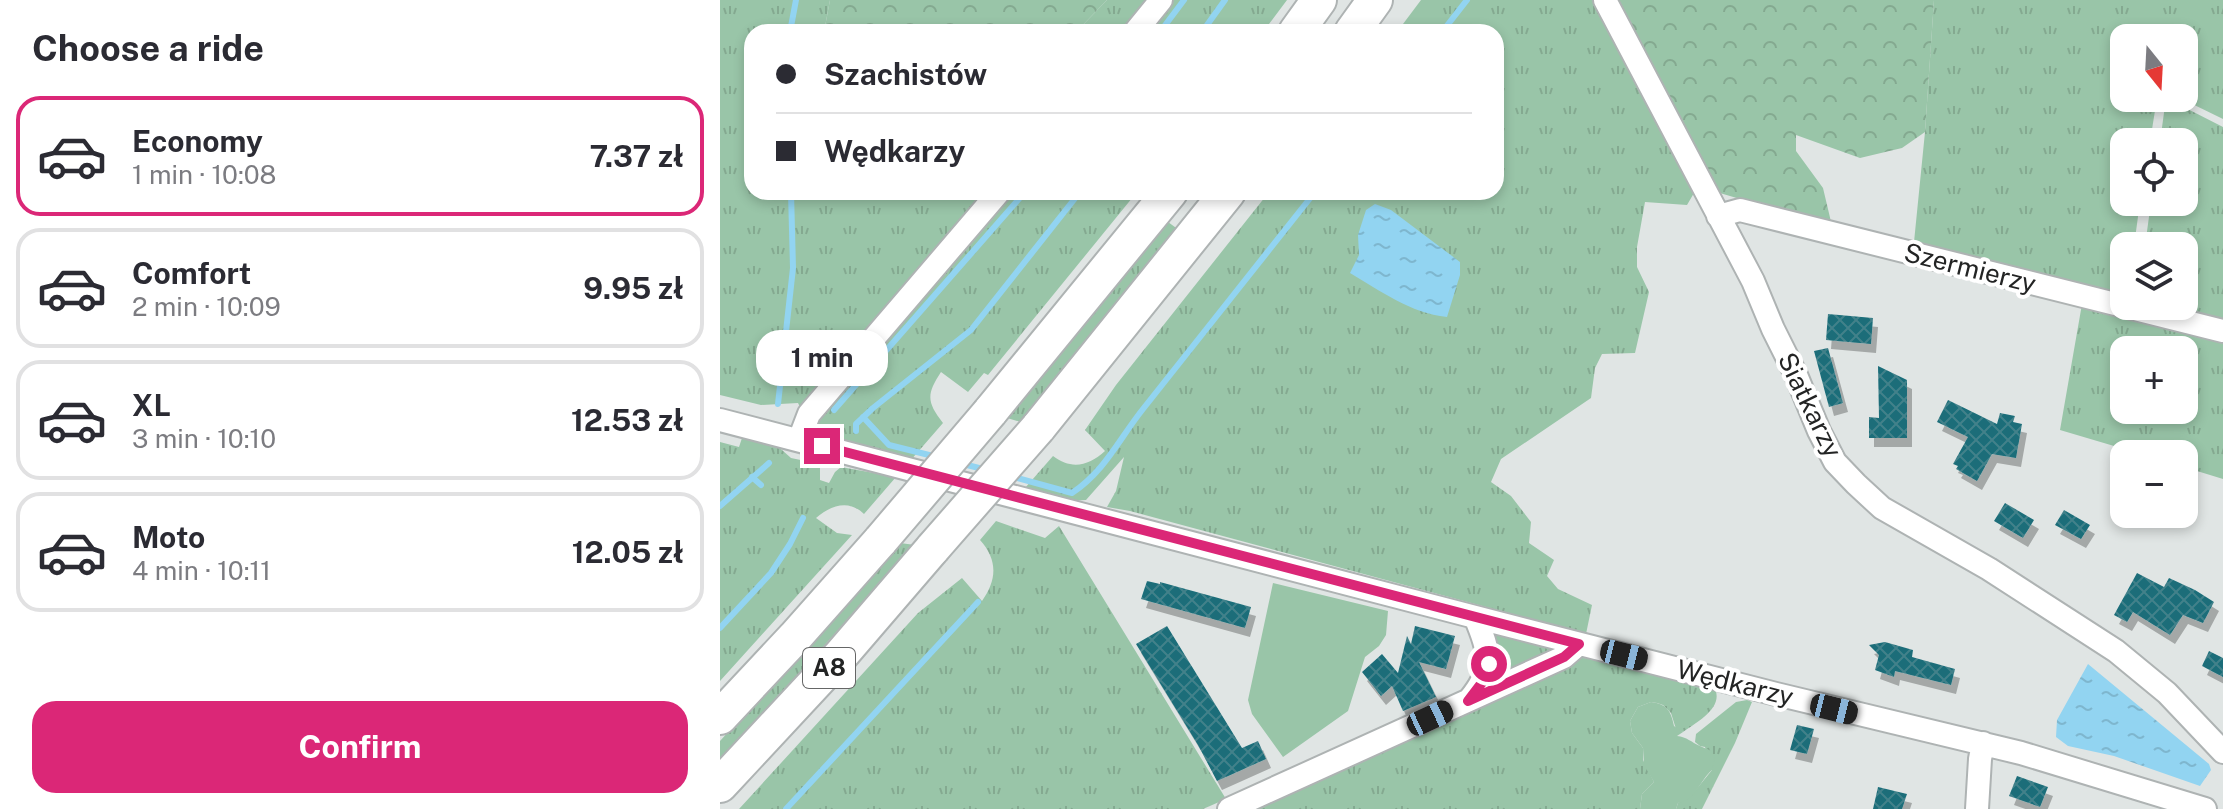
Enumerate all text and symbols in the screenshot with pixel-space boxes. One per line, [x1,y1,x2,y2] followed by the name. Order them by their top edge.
[2110,24,2198,112] north arrow
[2110,24,2198,528] map controls
[32,27,264,69] text: Choose a ride
[824,56,987,92] text: Szachistów
[36,120,108,192] icon: car
[132,123,263,159] text: Economy
[2110,128,2198,216] button: locate
[824,133,965,169] text: Wędkarzy
[590,138,684,174] text: 7.37 zł
[132,159,276,190] text: 1 min · 10:08
[2110,232,2198,320] button: layers
[1901,236,2039,299] street label: Szermierzy
[36,252,108,324] icon: car
[132,255,251,291] text: Comfort
[583,270,684,306] text: 9.95 zł
[132,291,281,322] text: 2 min · 10:09
[756,330,888,386] callout: 1 min
[2110,336,2198,424] button: +
[791,342,853,373] text: 1 min
[1772,347,1849,462] street label: Siatkarzy
[36,384,108,456] icon: car
[132,387,171,423] text: XL
[571,402,684,438] text: 12.53 zł
[132,423,276,454] text: 3 min · 10:10
[804,428,840,464] route end
[2110,440,2198,528] button: −
[36,516,108,588] icon: car
[132,519,205,555] text: Moto
[572,534,684,570] text: 12.05 zł
[132,555,271,586] text: 4 min · 10:11
[1598,638,1650,672] car
[1471,646,1507,682] route start
[803,648,855,688] road number: A8
[1674,653,1797,712] street label: Wędkarzy
[1808,692,1860,726] car
[1403,697,1457,739] car
[32,701,688,793] button: Confirm

